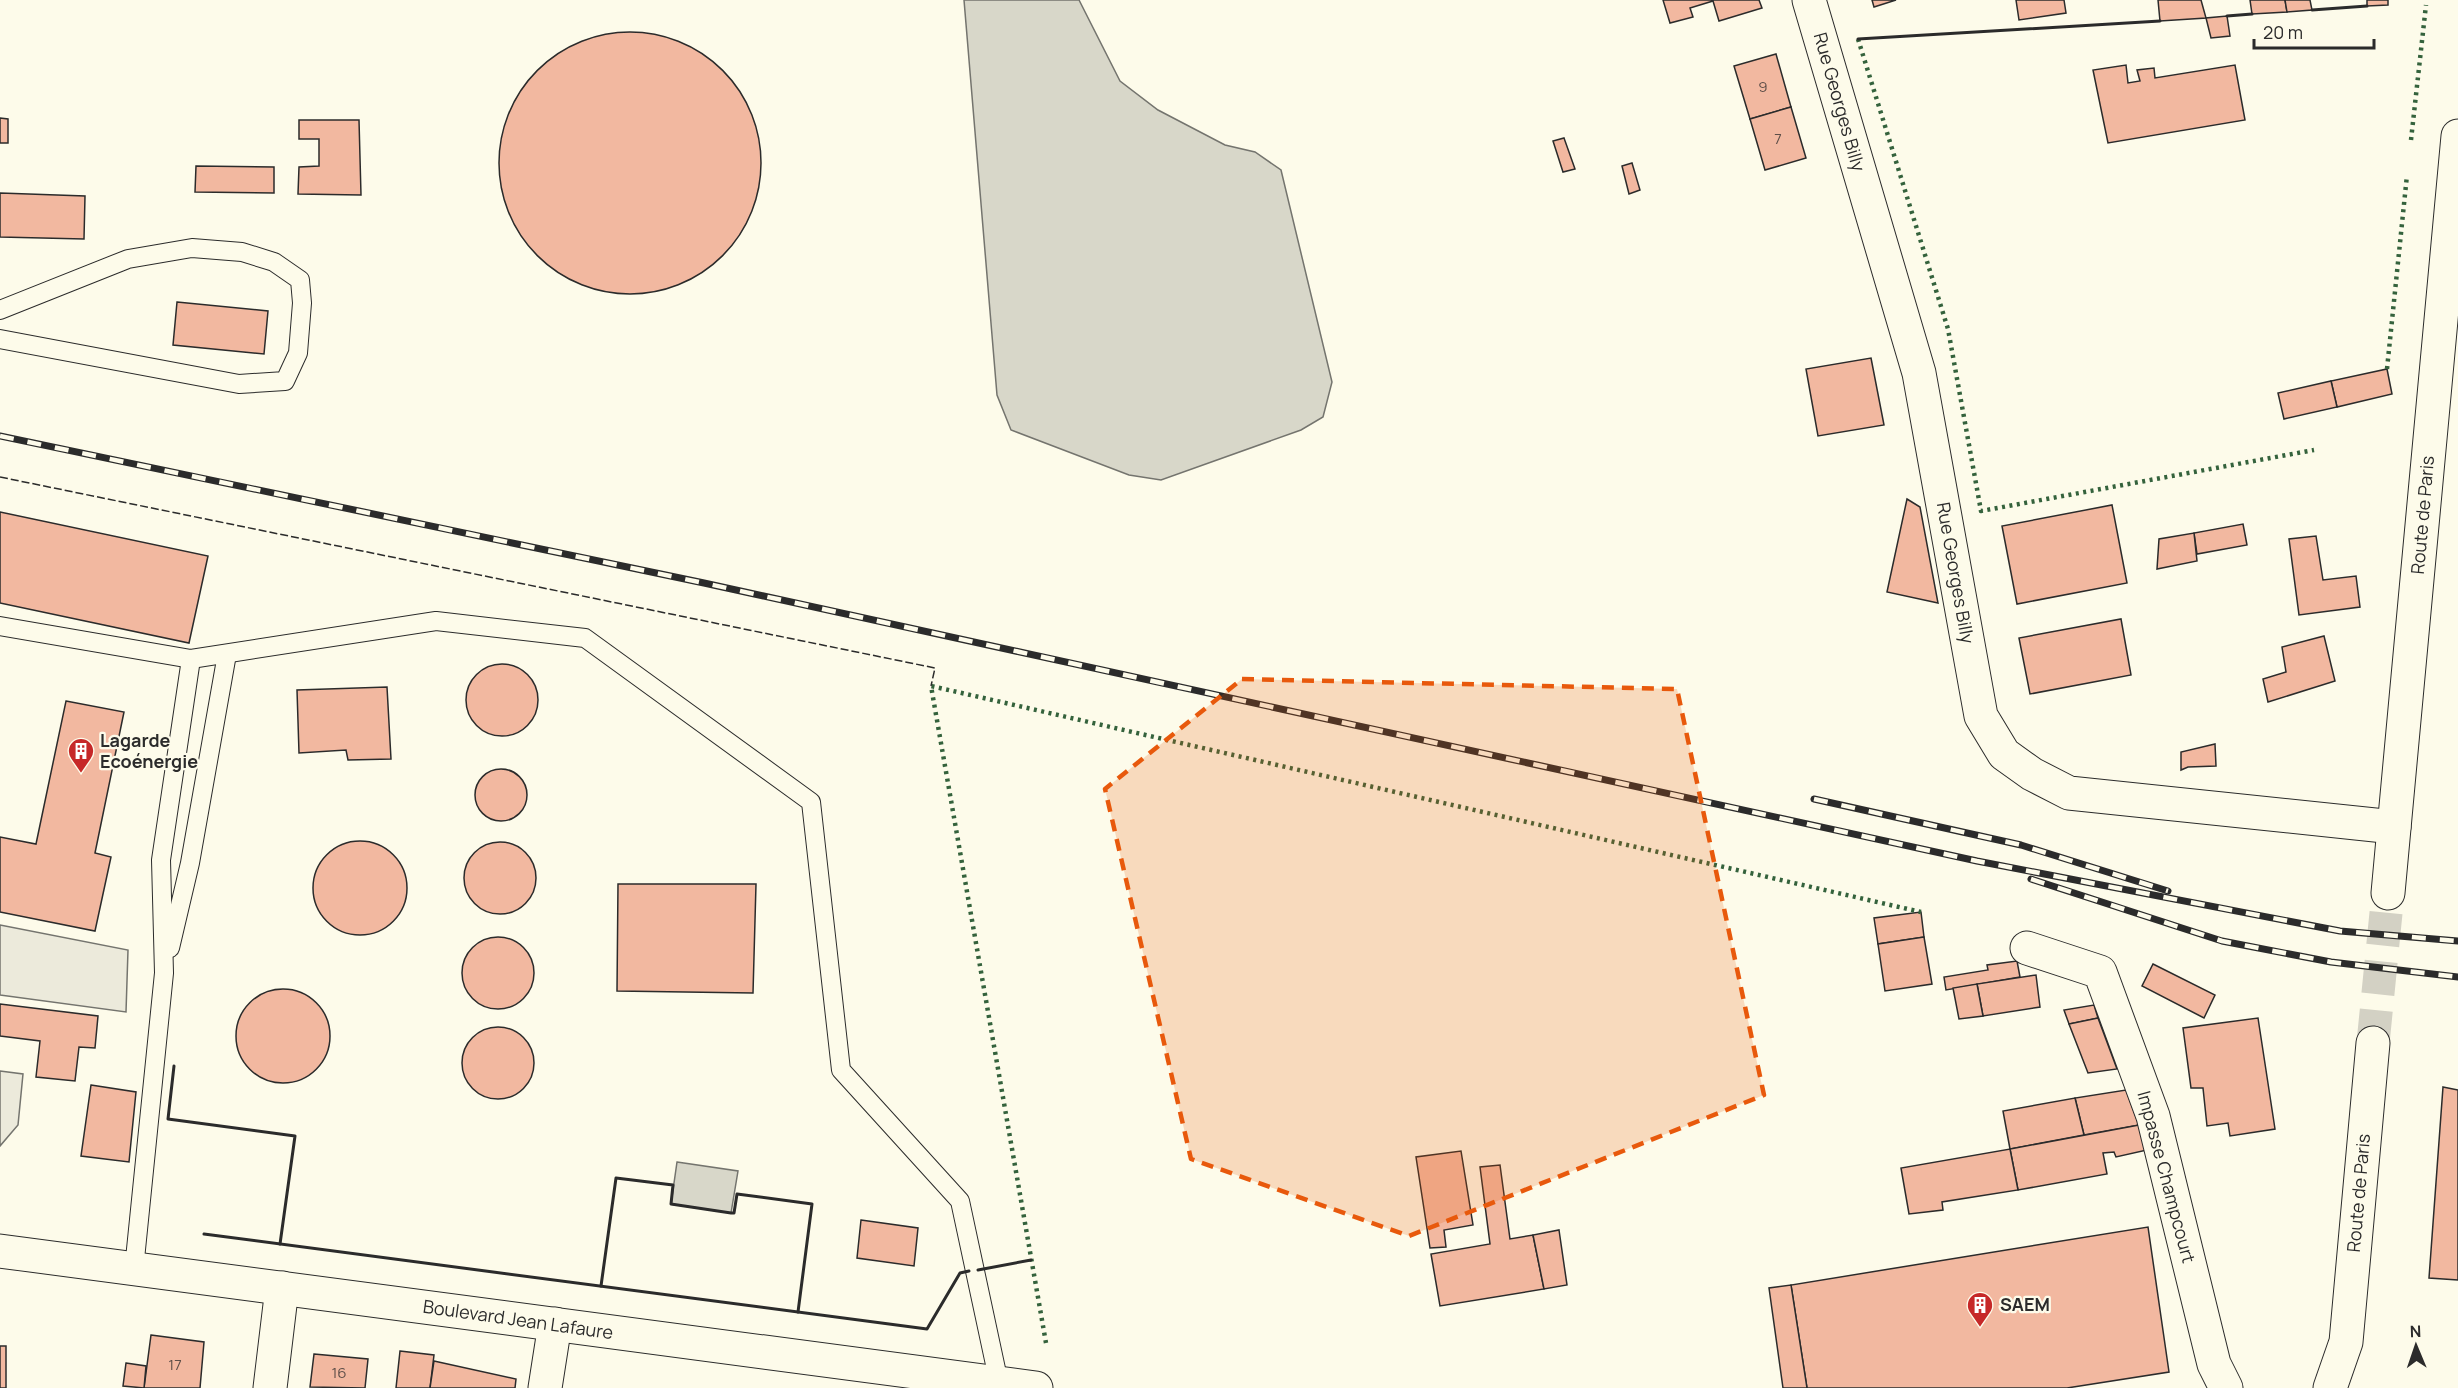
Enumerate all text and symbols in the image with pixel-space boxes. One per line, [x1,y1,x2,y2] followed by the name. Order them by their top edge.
[2254,12,2374,50] scale bar
[2263,20,2303,44] text: 20 m
[1809,29,1871,174] street label: Rue Georges Billy
[1758,76,1768,97] house number: 9
[1774,128,1782,149] house number: 7
[2405,455,2439,575] street label: Route de Paris
[1932,500,1980,646] street label: Rue Georges Billy
[100,728,198,773] place label: Lagarde Ecoénergie
[66,736,96,774] building icon: Lagarde Ecoénergie
[2132,1088,2202,1266] street label: Impasse Champcourt
[2341,1133,2375,1253] street label: Route de Paris
[1965,1290,1995,1328] building icon: SAEM
[2000,1292,2050,1316] place label: SAEM
[422,1294,615,1344] street label: Boulevard Jean Lafaure
[2386,1316,2446,1376] north arrow
[2409,1320,2422,1342] text: N
[168,1354,182,1375] house number: 17
[331,1362,347,1383] house number: 16

